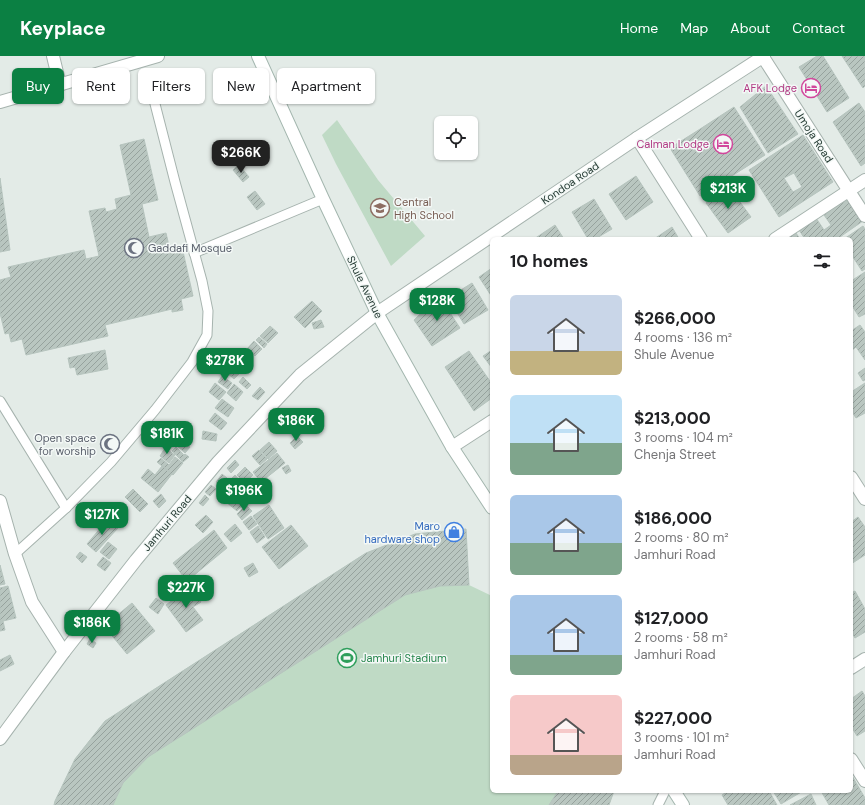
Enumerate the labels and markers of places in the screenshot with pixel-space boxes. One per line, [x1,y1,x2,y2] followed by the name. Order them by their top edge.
[800,77,822,99] hotel icon: AFK Lodge
[743,81,797,95] place label: AFK Lodge
[712,133,734,155] hotel icon: Calman Lodge
[636,137,709,151] place label: Calman Lodge
[213,140,269,174] pin: $266K
[700,176,756,210] pin: $213K
[394,195,454,222] place label: Central High School
[369,197,391,219] school or university icon: Central High School
[123,237,145,259] mosque icon: Gaddafi Mosque
[148,241,232,255] place label: Gaddafi Mosque
[409,288,465,322] pin: $128K
[197,348,253,382] pin: $278K
[268,408,324,442] pin: $186K
[139,421,195,455] pin: $181K
[34,431,96,458] place label: Open space for worship
[99,433,121,455] mosque icon: Open space for worship
[216,478,272,512] pin: $196K
[74,502,130,536] pin: $127K
[364,519,440,546] place label: Maro hardware shop
[443,521,465,543] shop icon: Maro hardware shop
[158,575,214,609] pin: $227K
[64,610,120,644] pin: $186K
[336,647,358,669] sports icon: Jamhuri Stadium
[361,651,447,665] place label: Jamhuri Stadium

